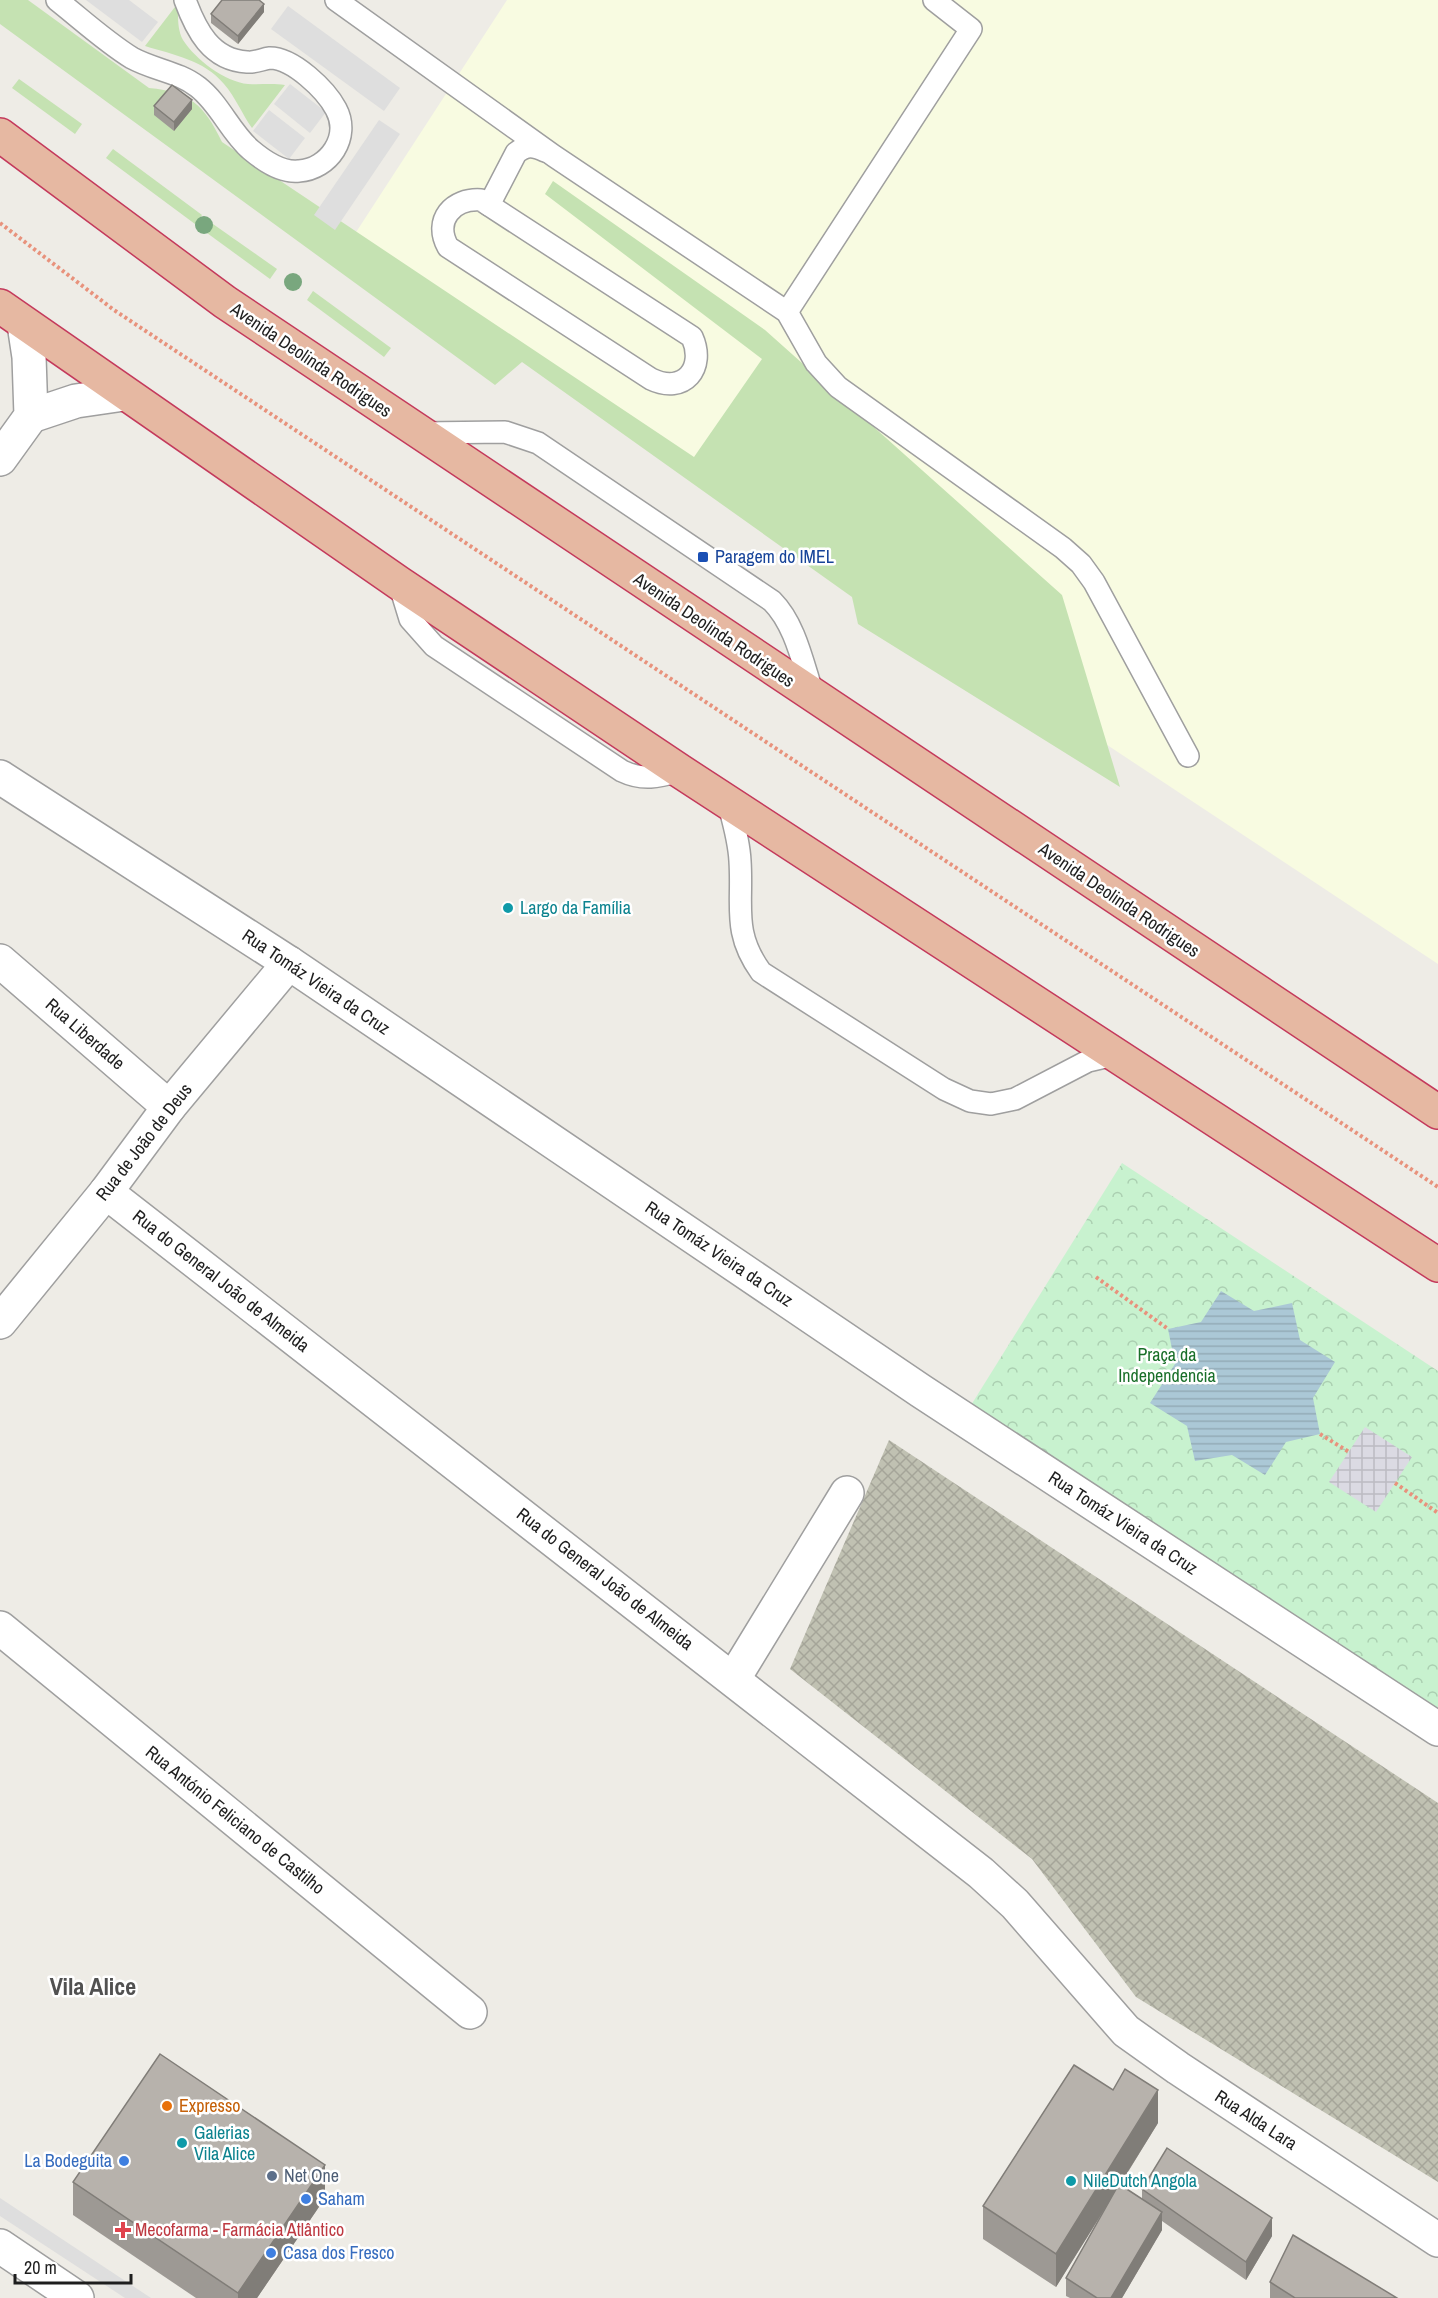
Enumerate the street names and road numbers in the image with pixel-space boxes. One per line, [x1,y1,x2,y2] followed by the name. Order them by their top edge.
[225,296,397,423] street label: Avenida Deolinda Rodrigues
[628,566,800,693] street label: Avenida Deolinda Rodrigues
[1033,836,1205,963] street label: Avenida Deolinda Rodrigues
[237,923,395,1040] street label: Rua Tomáz Vieira da Cruz
[40,992,130,1075] street label: Rua Liberdade
[90,1078,197,1206] street label: Rua de João de Deus
[640,1195,798,1312] street label: Rua Tomáz Vieira da Cruz
[128,1204,315,1358] street label: Rua do General João de Almeida
[1044,1465,1203,1580] street label: Rua Tomáz Vieira da Cruz
[512,1502,699,1656] street label: Rua do General João de Almeida
[140,1739,330,1900] street label: Rua António Feliciano de Castilho
[1210,2084,1302,2156] street label: Rua Alda Lara

